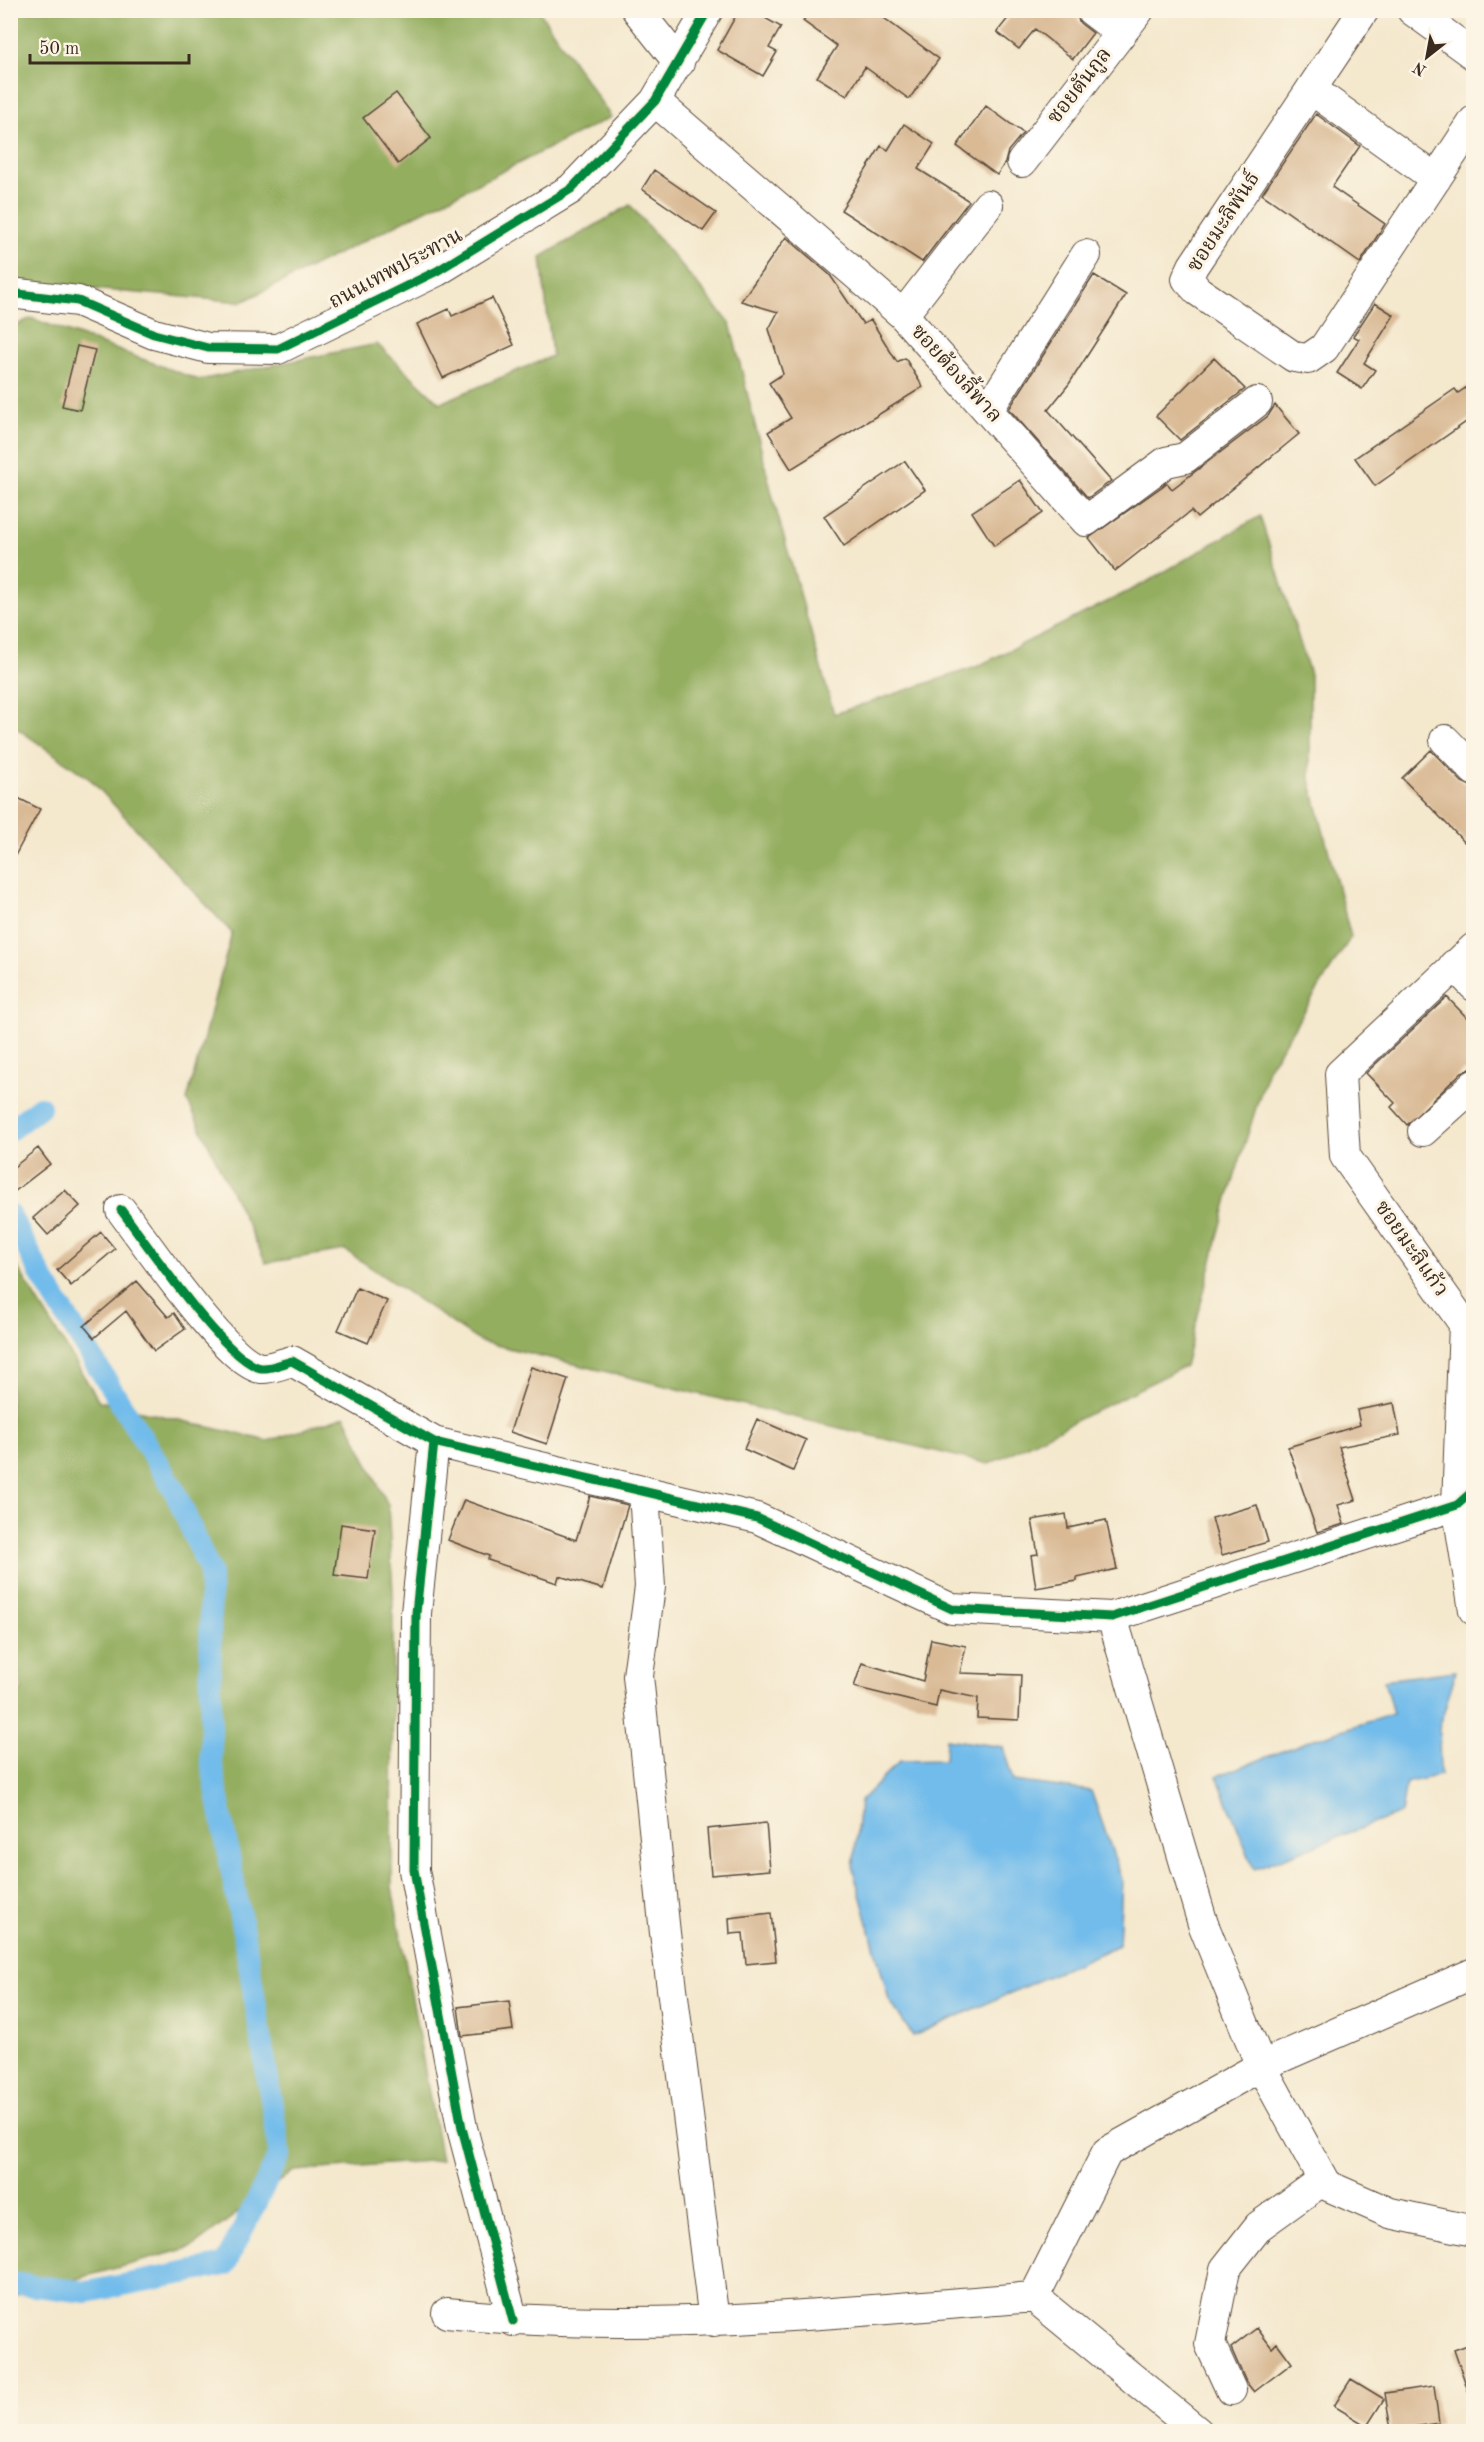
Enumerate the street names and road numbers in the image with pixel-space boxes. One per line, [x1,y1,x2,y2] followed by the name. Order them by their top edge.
[1043,43,1117,129] street label: ซอยตันกูล
[1181,165,1264,276] street label: ซอยมะลิพันธ์
[325,224,466,313] street label: ถนนเทพประทาน
[907,316,1011,427] street label: ซอยต้องลี้พาล
[1370,1196,1453,1301] street label: ซอยมะลิแก้ว

